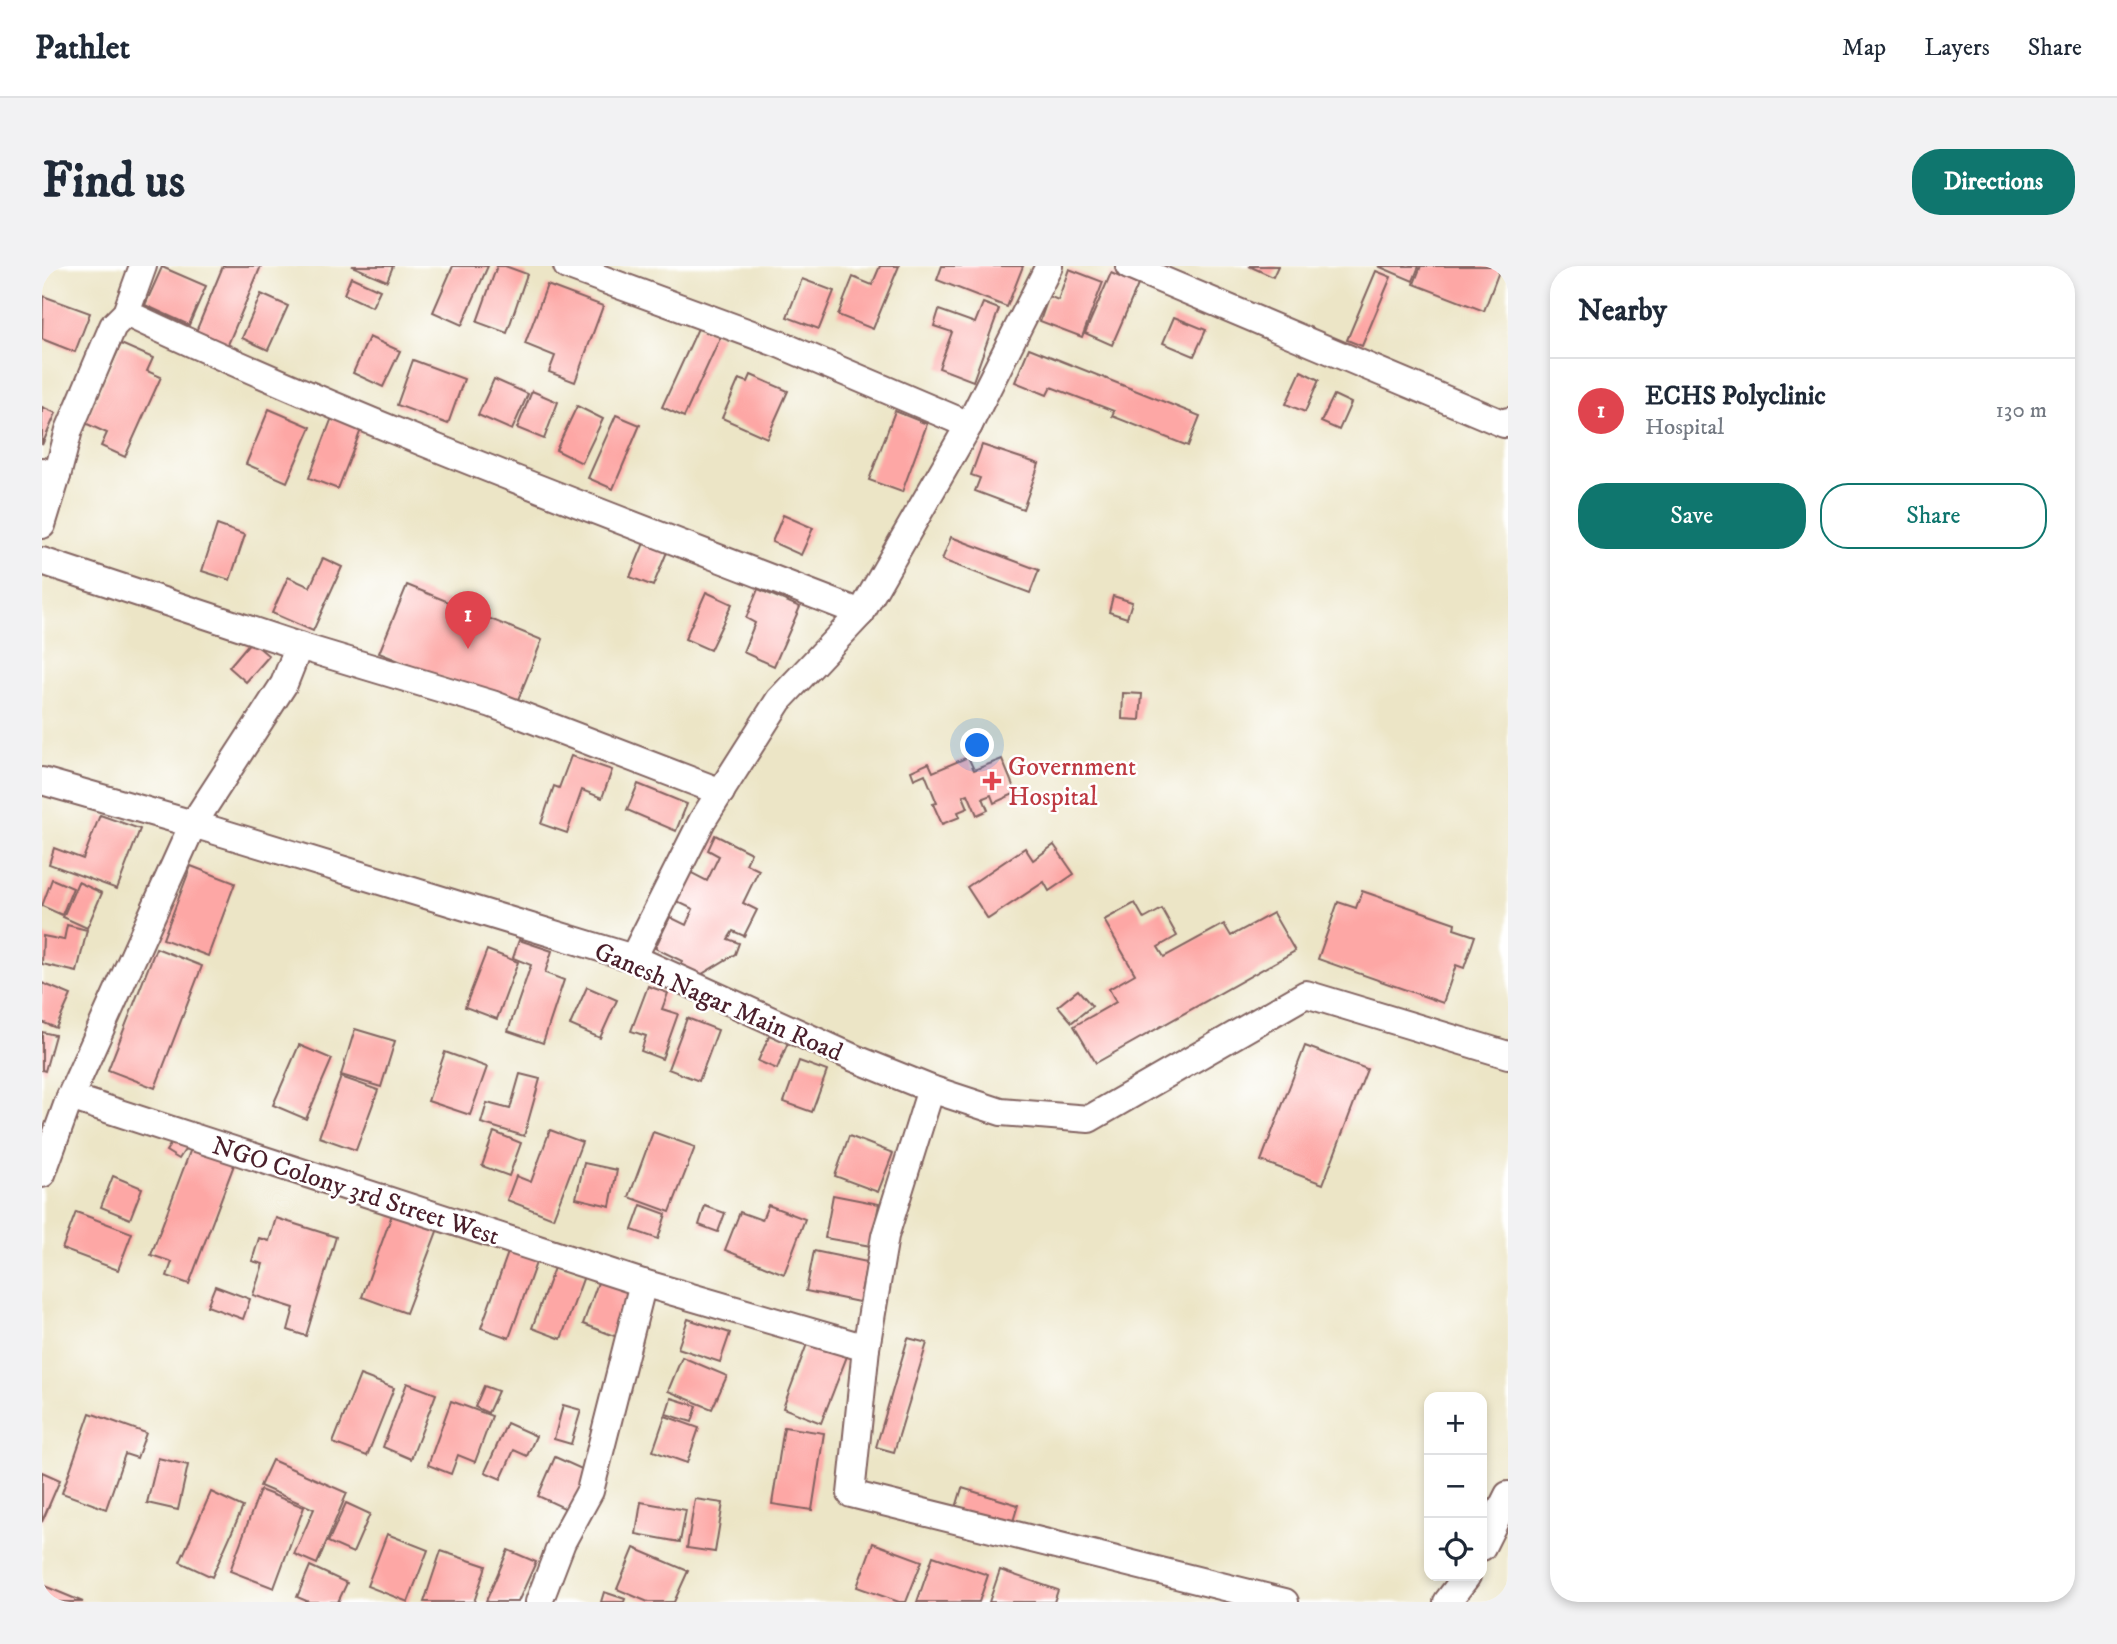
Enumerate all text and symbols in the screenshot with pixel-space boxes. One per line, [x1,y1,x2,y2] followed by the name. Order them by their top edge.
[35,28,130,69] text: Pathlet
[1842,33,1886,63] text: Map
[1924,33,1990,63] text: Layers
[2028,33,2082,63] text: Share
[1912,149,2075,215] button: Directions
[42,151,185,213] text: Find us
[1578,293,1667,330] text: Nearby
[1645,380,1826,413] text: ECHS Polyclinic
[1597,396,1605,425] text: 1
[1995,396,2047,425] text: 130 m
[1645,413,1724,442] text: Hospital
[1578,483,1806,549] button: Save
[1820,483,2047,549] button: Share
[445,591,491,649] pin: 1
[960,728,994,762] your location
[1008,751,1136,814] place label: Government Hospital
[982,771,1002,791] marker: Government Hospital
[589,935,848,1070] street label: Ganesh Nagar Main Road
[208,1129,503,1253] street label: NGO Colony 3rd Street West
[1424,1392,1487,1581] map controls
[1424,1392,1487,1455] button: +
[1424,1455,1487,1518] button: −
[1424,1518,1487,1581] button: locate

